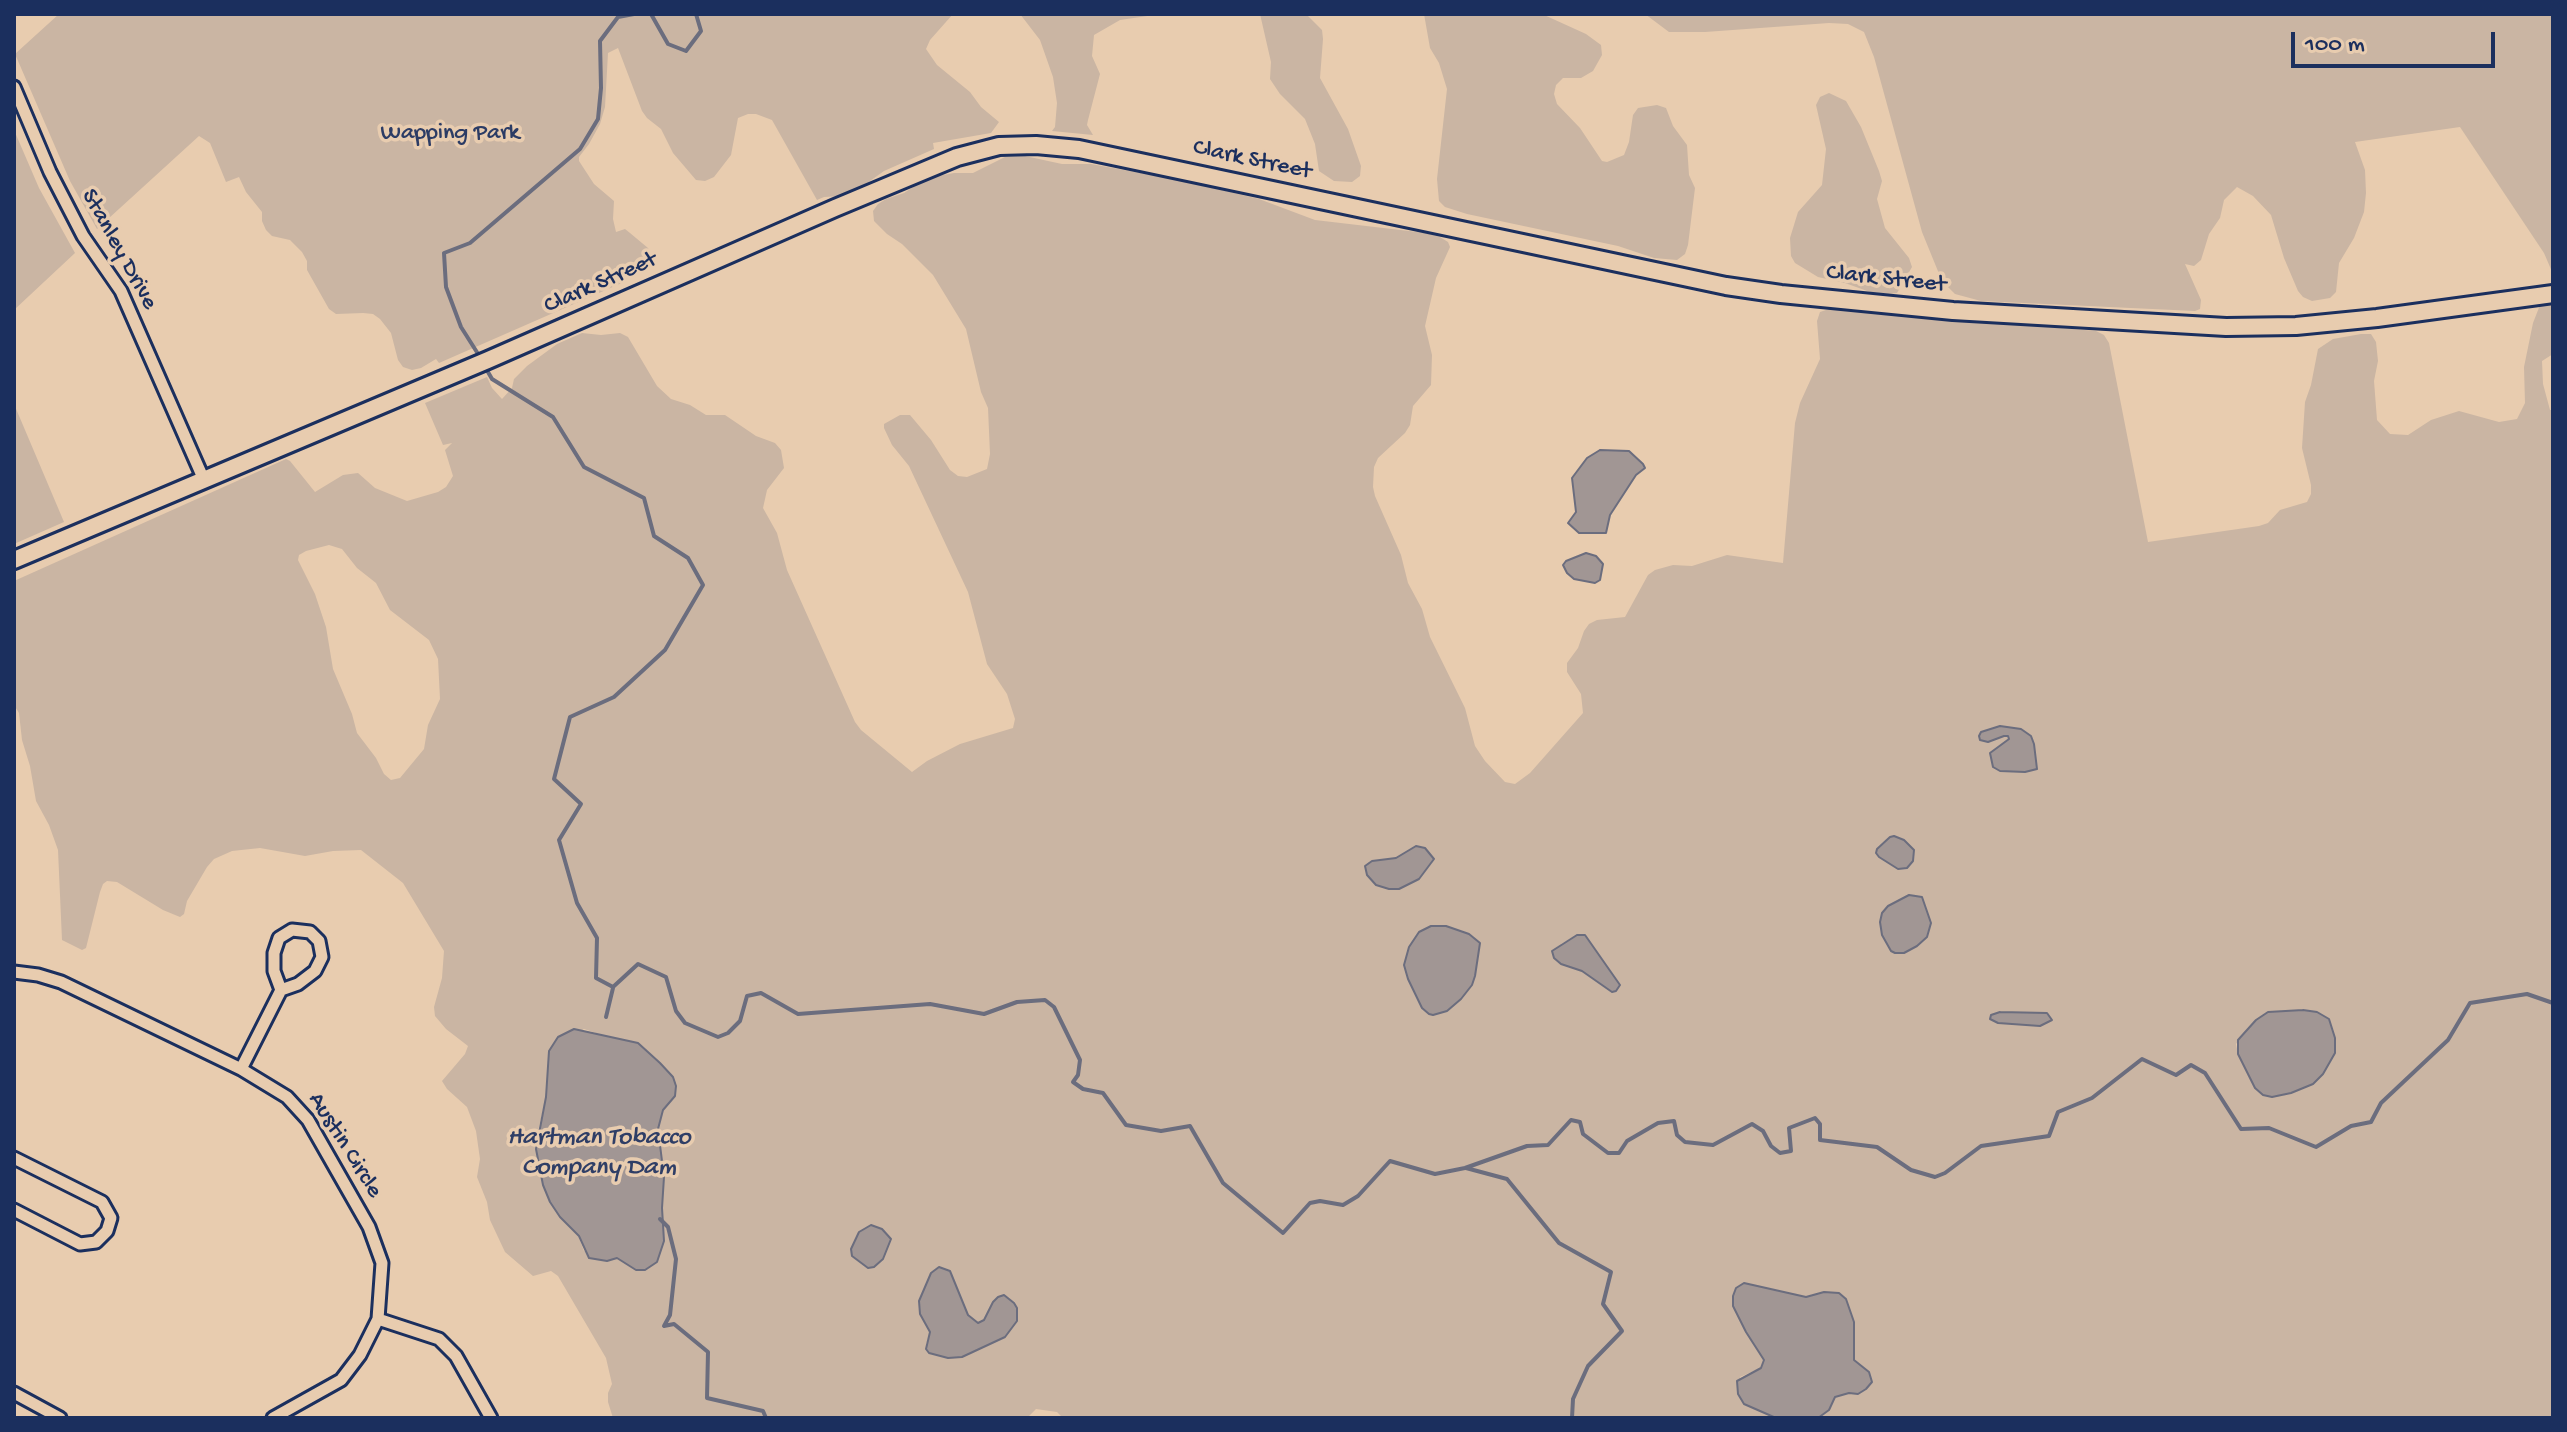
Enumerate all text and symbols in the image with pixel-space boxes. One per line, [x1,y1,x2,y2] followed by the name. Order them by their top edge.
[2295,16,2499,66] scale bar
[2305,31,2365,60] text: 100 m
[380,120,520,148] park label: Wapping Park
[1190,134,1314,188] street label: Clark Street
[73,185,163,315] street label: Stanley Drive
[540,246,662,322] street label: Clark Street
[1825,259,1947,301] street label: Clark Street
[300,1088,388,1204] street label: Austin Circle
[507,1123,691,1184] water label: Hartman Tobacco Company Dam

